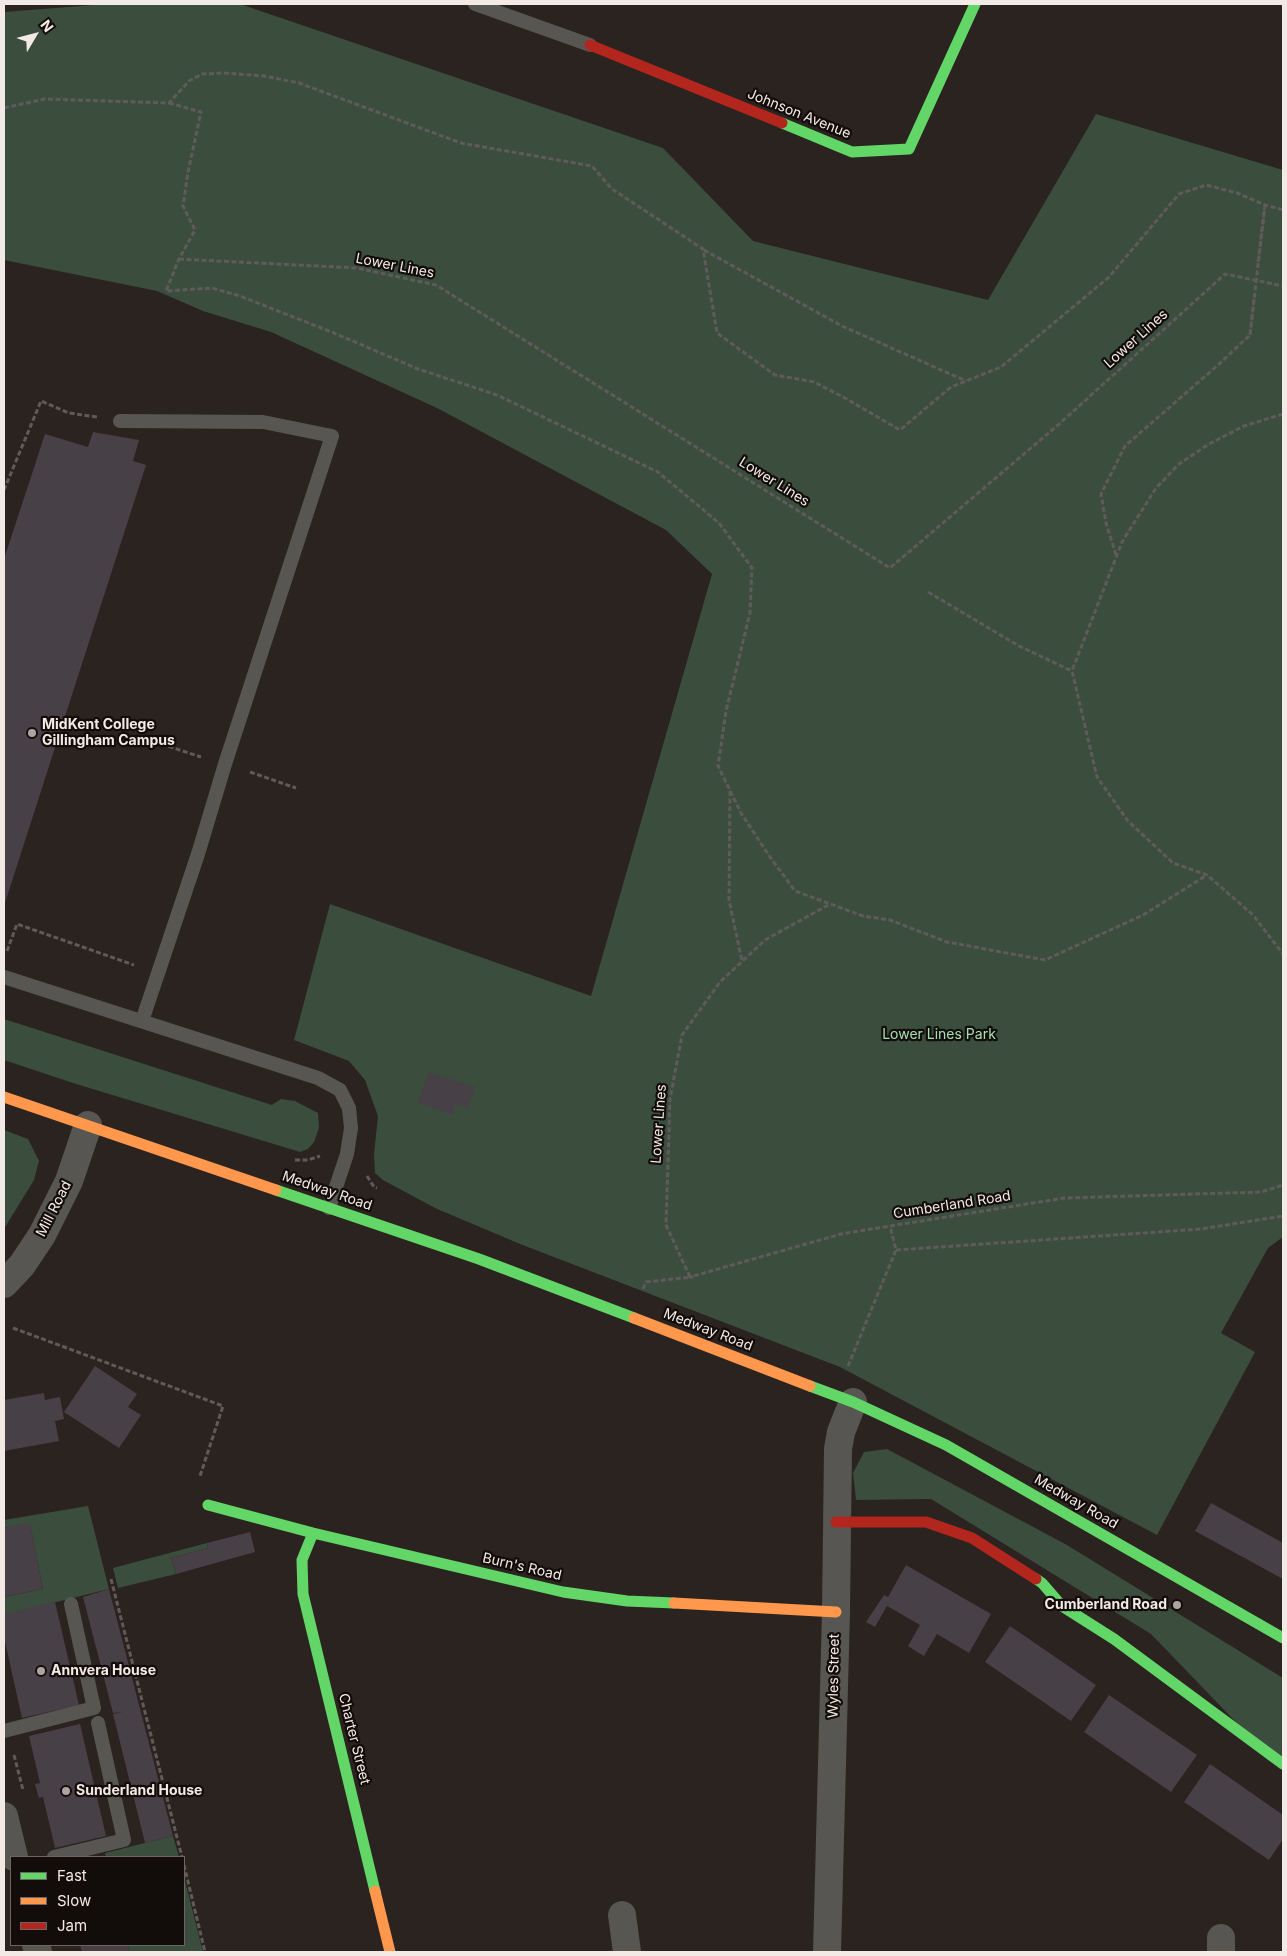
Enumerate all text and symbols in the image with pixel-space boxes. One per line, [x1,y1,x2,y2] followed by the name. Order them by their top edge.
[10,10,60,60] north arrow
[37,16,57,35] text: N
[745,86,853,142] street label: Johnson Avenue
[354,250,436,282] street label: Lower Lines
[1101,306,1171,372] street label: Lower Lines
[736,454,812,510] street label: Lower Lines
[42,717,175,750] place label: MidKent College Gillingham Campus
[26,727,38,739] marker: MidKent College Gillingham Campus
[882,1027,996,1043] park label: Lower Lines Park
[648,1084,670,1164] street label: Lower Lines
[280,1168,374,1214] street label: Medway Road
[33,1178,75,1240] street label: Mill Road
[892,1187,1012,1223] street label: Cumberland Road
[661,1305,755,1355] street label: Medway Road
[1031,1471,1121,1533] street label: Medway Road
[481,1550,563,1584] street label: Burn's Road
[1045,1597,1167,1613] place label: Cumberland Road
[1171,1599,1183,1611] marker: Cumberland Road
[825,1634,843,1718] street label: Wyles Street
[51,1663,156,1679] place label: Annvera House
[35,1665,47,1677] marker: Annvera House
[335,1692,373,1786] street label: Charter Street
[76,1783,202,1799] place label: Sunderland House
[60,1785,72,1797] marker: Sunderland House
[10,1856,185,1946] legend
[57,1866,87,1885] text: Fast
[57,1891,91,1910] text: Slow
[57,1916,87,1935] text: Jam

